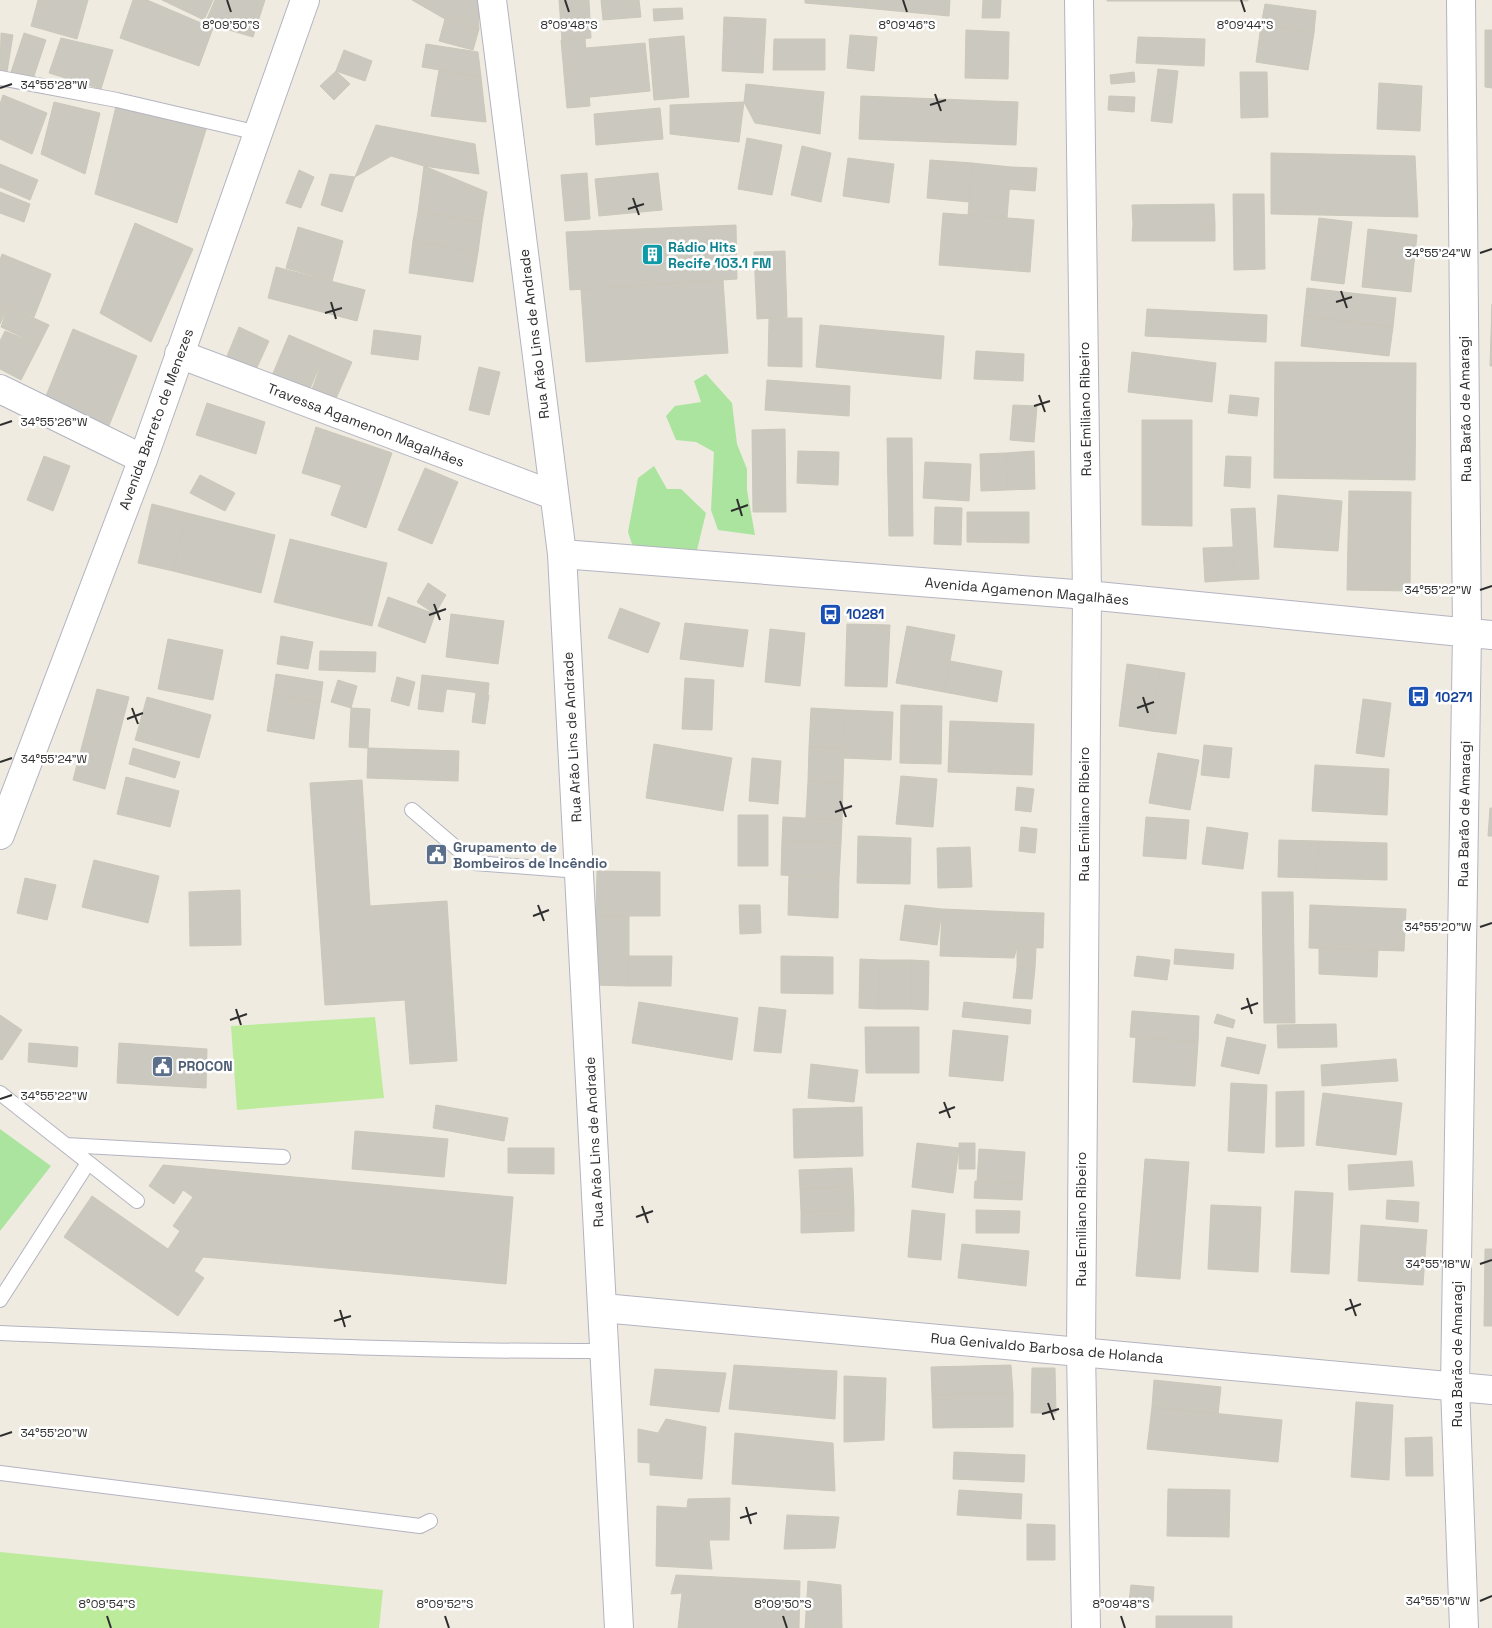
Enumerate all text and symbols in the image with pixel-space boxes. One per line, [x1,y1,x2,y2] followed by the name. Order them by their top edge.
[202,17,260,33] text: 8°09'50"S
[540,17,598,33] text: 8°09'48"S
[879,17,935,33] text: 8°09'46"S
[1217,17,1273,33] text: 8°09'44"S
[20,77,88,93] text: 34°55'28"W
[668,238,771,272] place label: Rádio Hits Recife 103.1 FM
[640,243,664,267] building icon: Rádio Hits Recife 103.1 FM
[1405,245,1472,261] text: 34°55'24"W
[515,248,553,420] street label: Rua Arão Lins de Andrade
[115,326,197,512] street label: Avenida Barreto de Menezes
[1455,336,1475,482] street label: Rua Barão de Amaragi
[1075,341,1095,477] street label: Rua Emiliano Ribeiro
[265,379,467,471] street label: Travessa Agamenon Magalhães
[21,414,88,430] text: 34°55'26"W
[924,573,1130,609] street label: Avenida Agamenon Magalhães
[1405,582,1472,598] text: 34°55'22"W
[818,602,842,626] bus stop icon: 10281
[846,605,884,623] place label: 10281
[559,651,585,823] street label: Rua Arão Lins de Andrade
[1407,685,1431,709] bus stop icon: 10271
[1435,688,1473,706] place label: 10271
[1454,741,1474,887] street label: Rua Barão de Amaragi
[1075,747,1093,881] street label: Rua Emiliano Ribeiro
[21,751,88,767] text: 34°55'24"W
[453,838,607,872] place label: Grupamento de Bombeiros de Incêndio
[425,843,449,867] public building icon: Grupamento de Bombeiros de Incêndio
[1404,919,1472,935] text: 34°55'20"W
[150,1054,174,1078] public building icon: PROCON
[581,1056,607,1228] street label: Rua Arão Lins de Andrade
[178,1057,233,1075] place label: PROCON
[21,1088,88,1104] text: 34°55'22"W
[1072,1152,1090,1286] street label: Rua Emiliano Ribeiro
[1406,1256,1471,1272] text: 34°55'18"W
[1448,1281,1466,1427] street label: Rua Barão de Amaragi
[930,1329,1164,1367] street label: Rua Genivaldo Barbosa de Holanda
[20,1425,88,1441] text: 34°55'20"W
[1406,1593,1471,1609] text: 34°55'16"W
[79,1596,135,1612] text: 8°09'54"S
[417,1596,473,1612] text: 8°09'52"S
[754,1596,812,1612] text: 8°09'50"S
[1092,1596,1150,1612] text: 8°09'48"S

